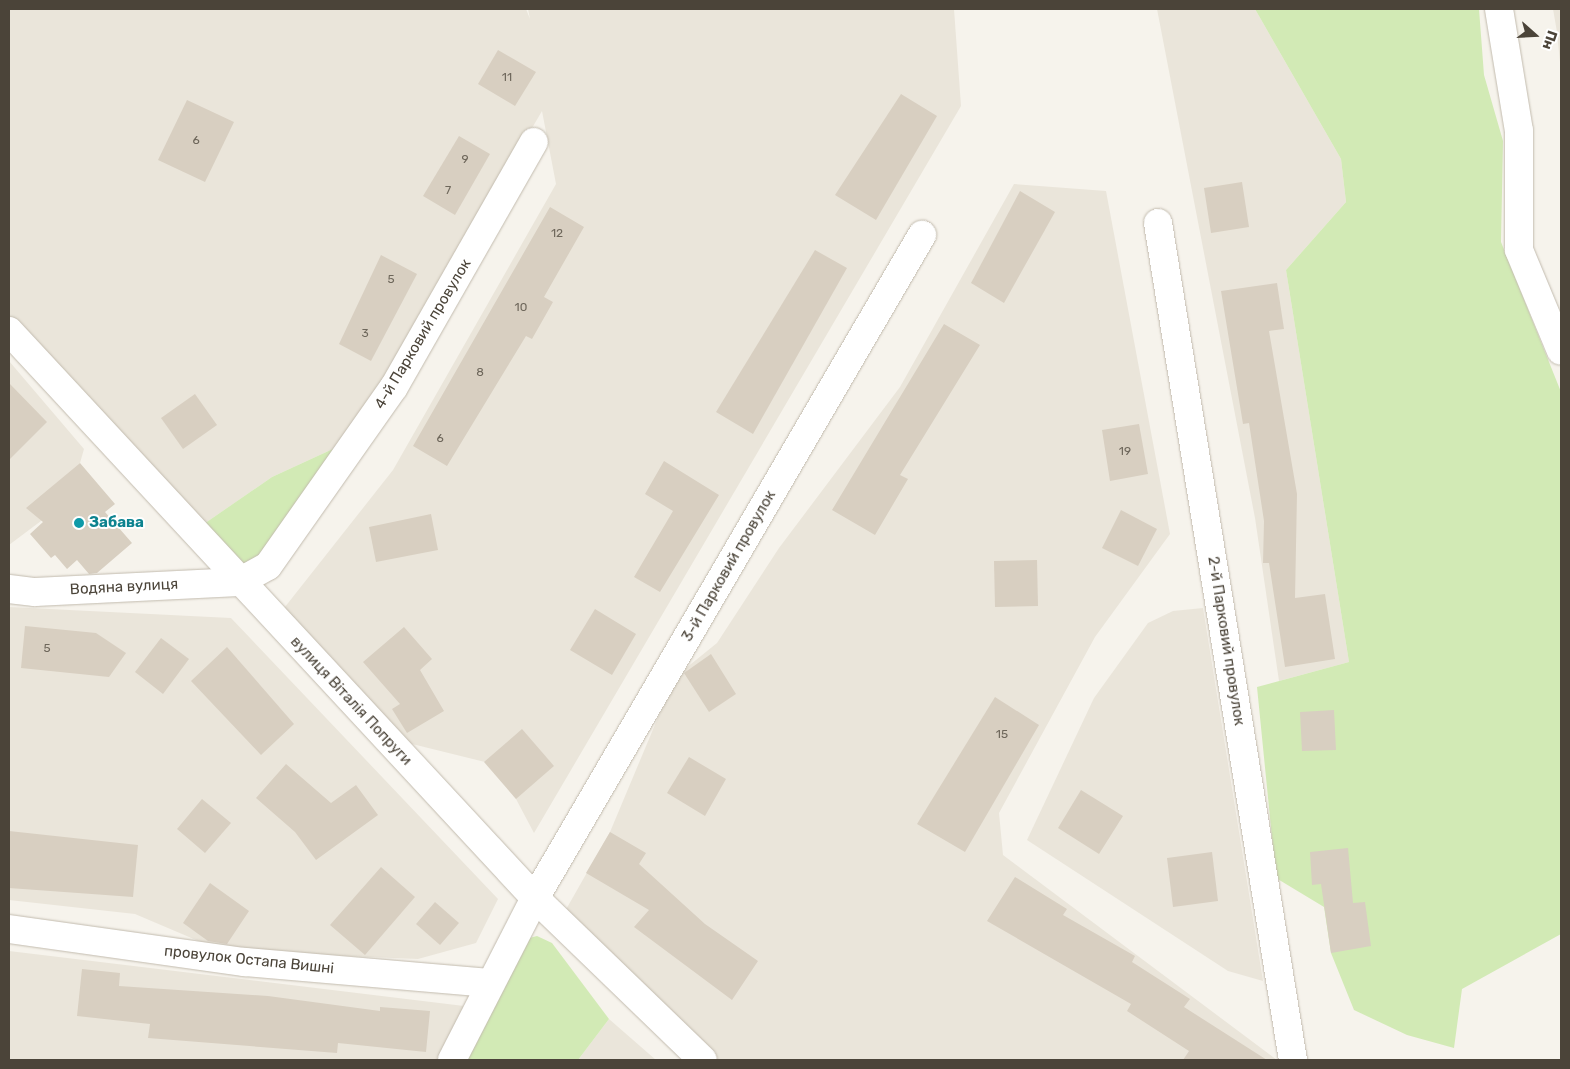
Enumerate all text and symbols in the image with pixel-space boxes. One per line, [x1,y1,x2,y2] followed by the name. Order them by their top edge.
[1510,10,1560,60] north arrow
[1538,28,1561,52] text: Пн
[502,71,512,85] house number: 11
[192,134,200,148] house number: 6
[461,153,469,167] house number: 9
[445,184,451,198] house number: 7
[551,227,563,241] house number: 12
[371,256,475,412] street label: 4-й Парковий провулок
[387,273,395,287] house number: 5
[515,301,527,315] house number: 10
[361,327,369,341] house number: 3
[476,366,484,380] house number: 8
[436,432,444,446] house number: 6
[1119,445,1131,459] house number: 19
[678,487,780,645] street label: 3-й Парковий провулок
[89,514,144,532] place label: Забава
[73,517,85,529] marker: Забава
[1204,555,1248,727] street label: 2-й Парковий провулок
[69,575,179,599] street label: Водяна вулиця
[287,633,415,769] street label: вулиця Віталія Попруги
[43,642,51,656] house number: 5
[996,728,1008,742] house number: 15
[163,942,335,978] street label: провулок Остапа Вишні

